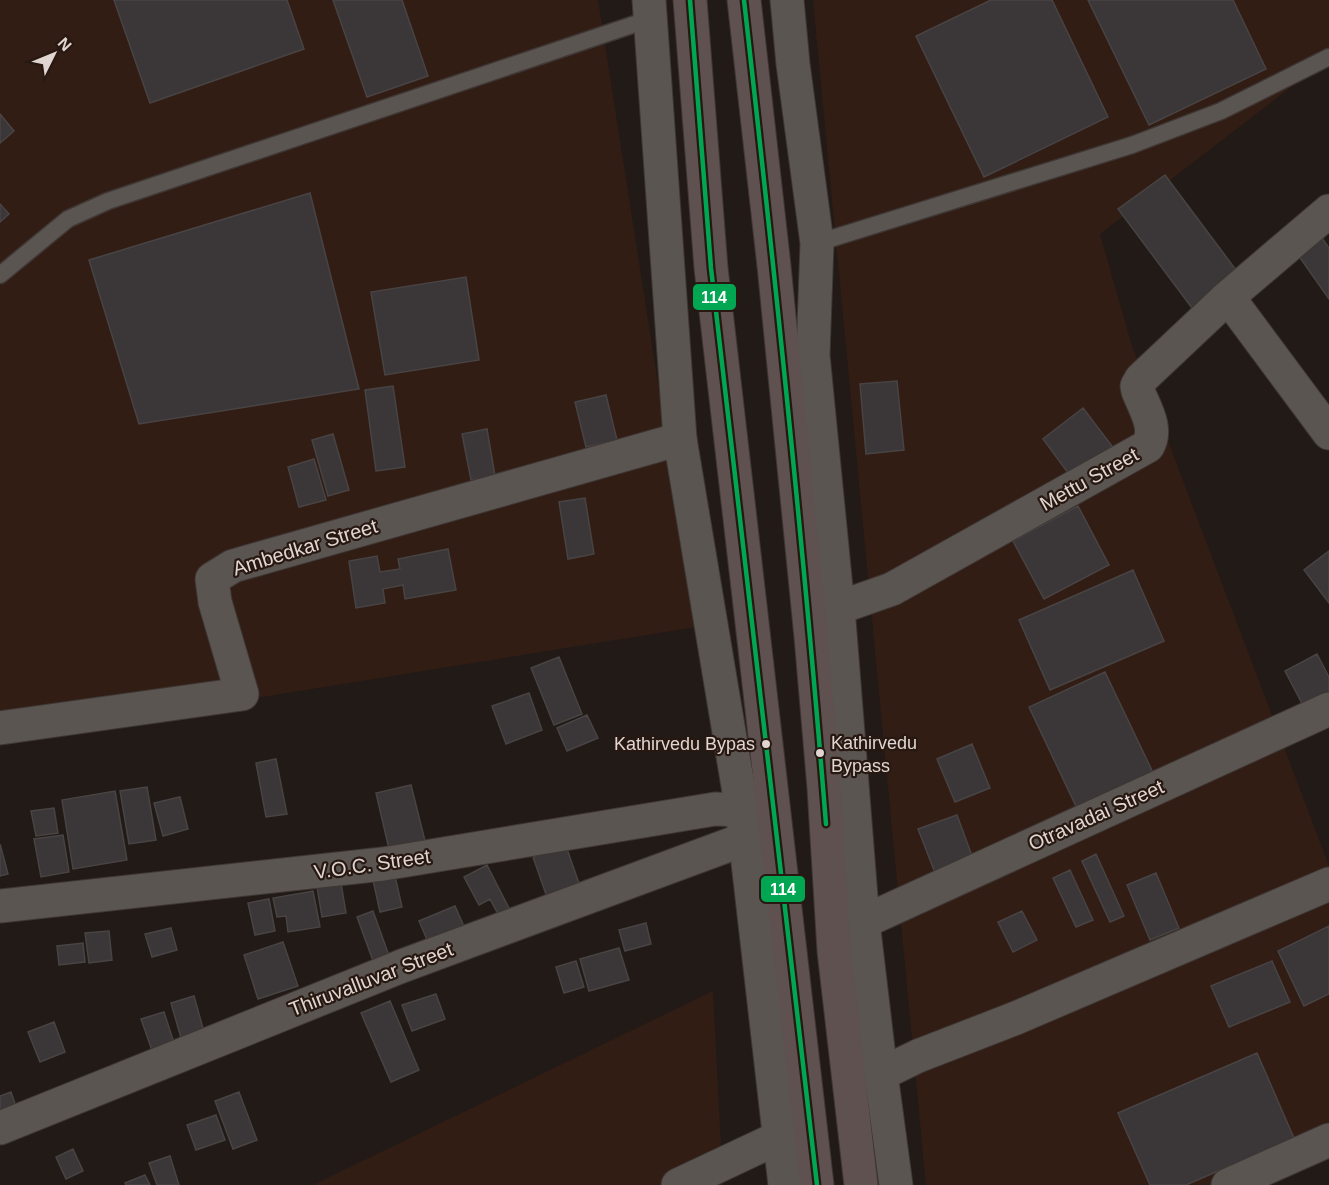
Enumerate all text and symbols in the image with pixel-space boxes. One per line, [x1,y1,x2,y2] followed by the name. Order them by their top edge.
[24,24,84,84] north arrow
[54,34,75,54] text: N
[692,283,737,311] line badge: 114
[701,289,727,306] text: 114
[1036,443,1142,515] street label: Mettu Street
[230,514,380,579] street label: Ambedkar Street
[831,733,917,776] place label: Kathirvedu Bypass
[614,734,755,754] place label: Kathirvedu Bypas
[760,738,772,750] marker: Kathirvedu Bypas
[814,747,826,759] marker: Kathirvedu Bypass
[1025,775,1167,855] street label: Otravadai Street
[312,845,432,883] street label: V.O.C. Street
[760,875,806,903] line badge: 114
[770,881,796,898] text: 114
[286,938,456,1020] street label: Thiruvalluvar Street

